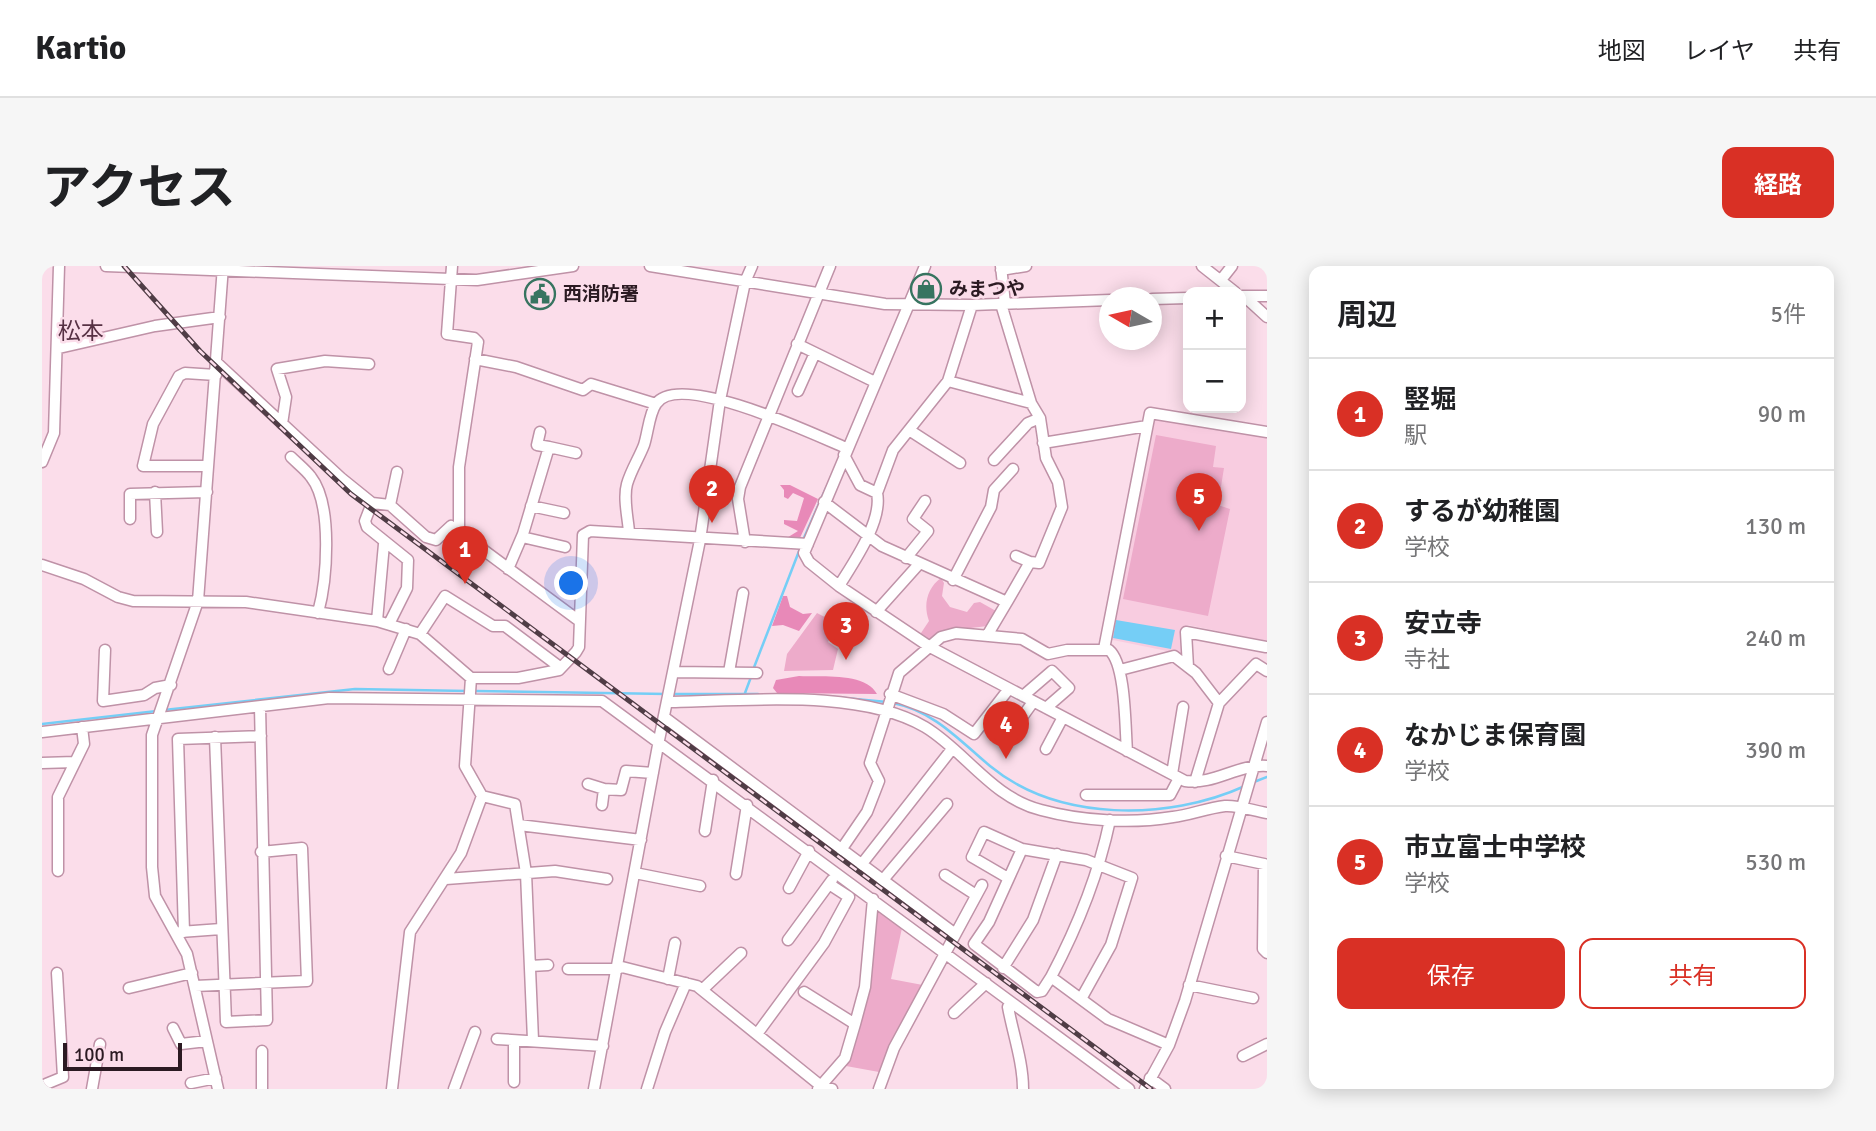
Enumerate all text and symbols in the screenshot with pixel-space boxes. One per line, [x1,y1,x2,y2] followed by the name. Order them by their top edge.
[35,28,126,69] text: Kartio
[1598,36,1646,66] text: 地図
[1684,36,1755,66] text: レイヤ
[1793,36,1841,66] text: 共有
[1722,147,1834,218] button: 経路
[42,158,236,218] text: アクセス
[909,272,943,306] shop icon: みまつや
[523,277,557,311] public building icon: 西消防署
[949,277,1025,301] place label: みまつや
[563,282,639,306] place label: 西消防署
[1099,287,1162,350] north arrow
[1183,287,1246,413] map controls
[1183,287,1246,350] button: +
[1337,297,1397,334] text: 周辺
[1771,300,1806,329] text: 5件
[58,317,104,346] district label: 松本
[1183,350,1246,413] button: −
[1404,384,1456,416] text: 竪堀
[1354,400,1366,429] text: 1
[1758,400,1806,429] text: 90 m
[1404,421,1427,450] text: 駅
[689,465,735,523] pin: 2
[1176,473,1222,531] pin: 5
[1404,496,1560,528] text: するが幼稚園
[1354,512,1366,541] text: 2
[1745,512,1806,541] text: 130 m
[442,526,488,584] pin: 1
[1404,533,1450,562] text: 学校
[554,566,588,600] your location
[823,602,869,660] pin: 3
[1404,608,1482,640] text: 安立寺
[1354,624,1366,653] text: 3
[1745,624,1806,653] text: 240 m
[1404,645,1450,674] text: 寺社
[983,701,1029,759] pin: 4
[1404,720,1586,752] text: なかじま保育園
[1354,736,1366,765] text: 4
[1745,736,1806,765] text: 390 m
[1404,757,1450,786] text: 学校
[1404,832,1586,864] text: 市立富士中学校
[1354,848,1366,877] text: 5
[1745,848,1806,877] text: 530 m
[1404,869,1450,898] text: 学校
[1337,938,1565,1009] button: 保存
[1579,938,1806,1009] button: 共有
[63,1040,182,1072] scale bar
[74,1043,124,1067] text: 100 m

